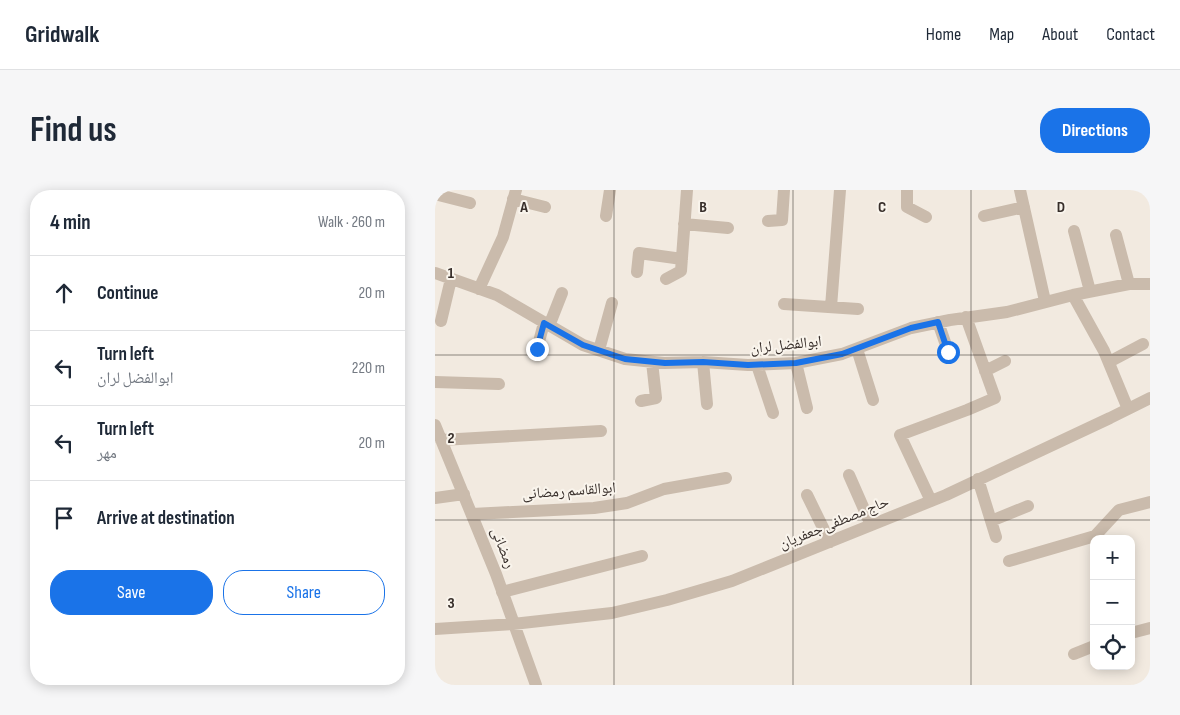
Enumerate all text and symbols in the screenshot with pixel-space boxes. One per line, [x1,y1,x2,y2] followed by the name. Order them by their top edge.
[25,20,99,49] text: Gridwalk
[926,24,961,45] text: Home
[989,24,1014,45] text: Map
[1042,24,1078,45] text: About
[1106,24,1155,45] text: Contact
[1040,108,1150,153] button: Directions
[30,109,117,152] text: Find us
[519,198,528,217] text: A
[699,198,707,217] text: B
[878,198,886,217] text: C
[1057,198,1065,217] text: D
[50,210,91,235] text: 4 min
[318,213,385,232] text: Walk · 260 m
[448,264,455,283] text: 1
[50,279,78,307] icon: ahead
[97,282,158,305] text: Continue
[358,284,385,303] text: 20 m
[749,332,823,358] street label: ابوالفضل لران
[526,338,549,361] route end
[937,341,960,364] route start
[97,343,154,366] text: Turn left
[50,354,78,382] icon: left
[352,359,385,378] text: 220 m
[97,369,174,388] text: ابوالفضل لران
[97,418,154,441] text: Turn left
[50,429,78,457] icon: left
[447,429,455,448] text: 2
[358,434,385,453] text: 20 m
[97,444,117,463] text: مهر
[522,478,616,504] street label: ابوالقاسم رمضانی
[776,492,892,554] street label: حاج مصطفی جعفریان
[50,504,78,532] icon: arrive
[97,507,235,530] text: Arrive at destination
[487,525,520,571] street label: رمضانی
[1090,535,1135,670] map controls
[1090,535,1135,580] button: +
[50,570,213,615] button: Save
[223,570,385,615] button: Share
[1090,580,1135,625] button: −
[447,594,455,613] text: 3
[1090,625,1135,670] button: locate

